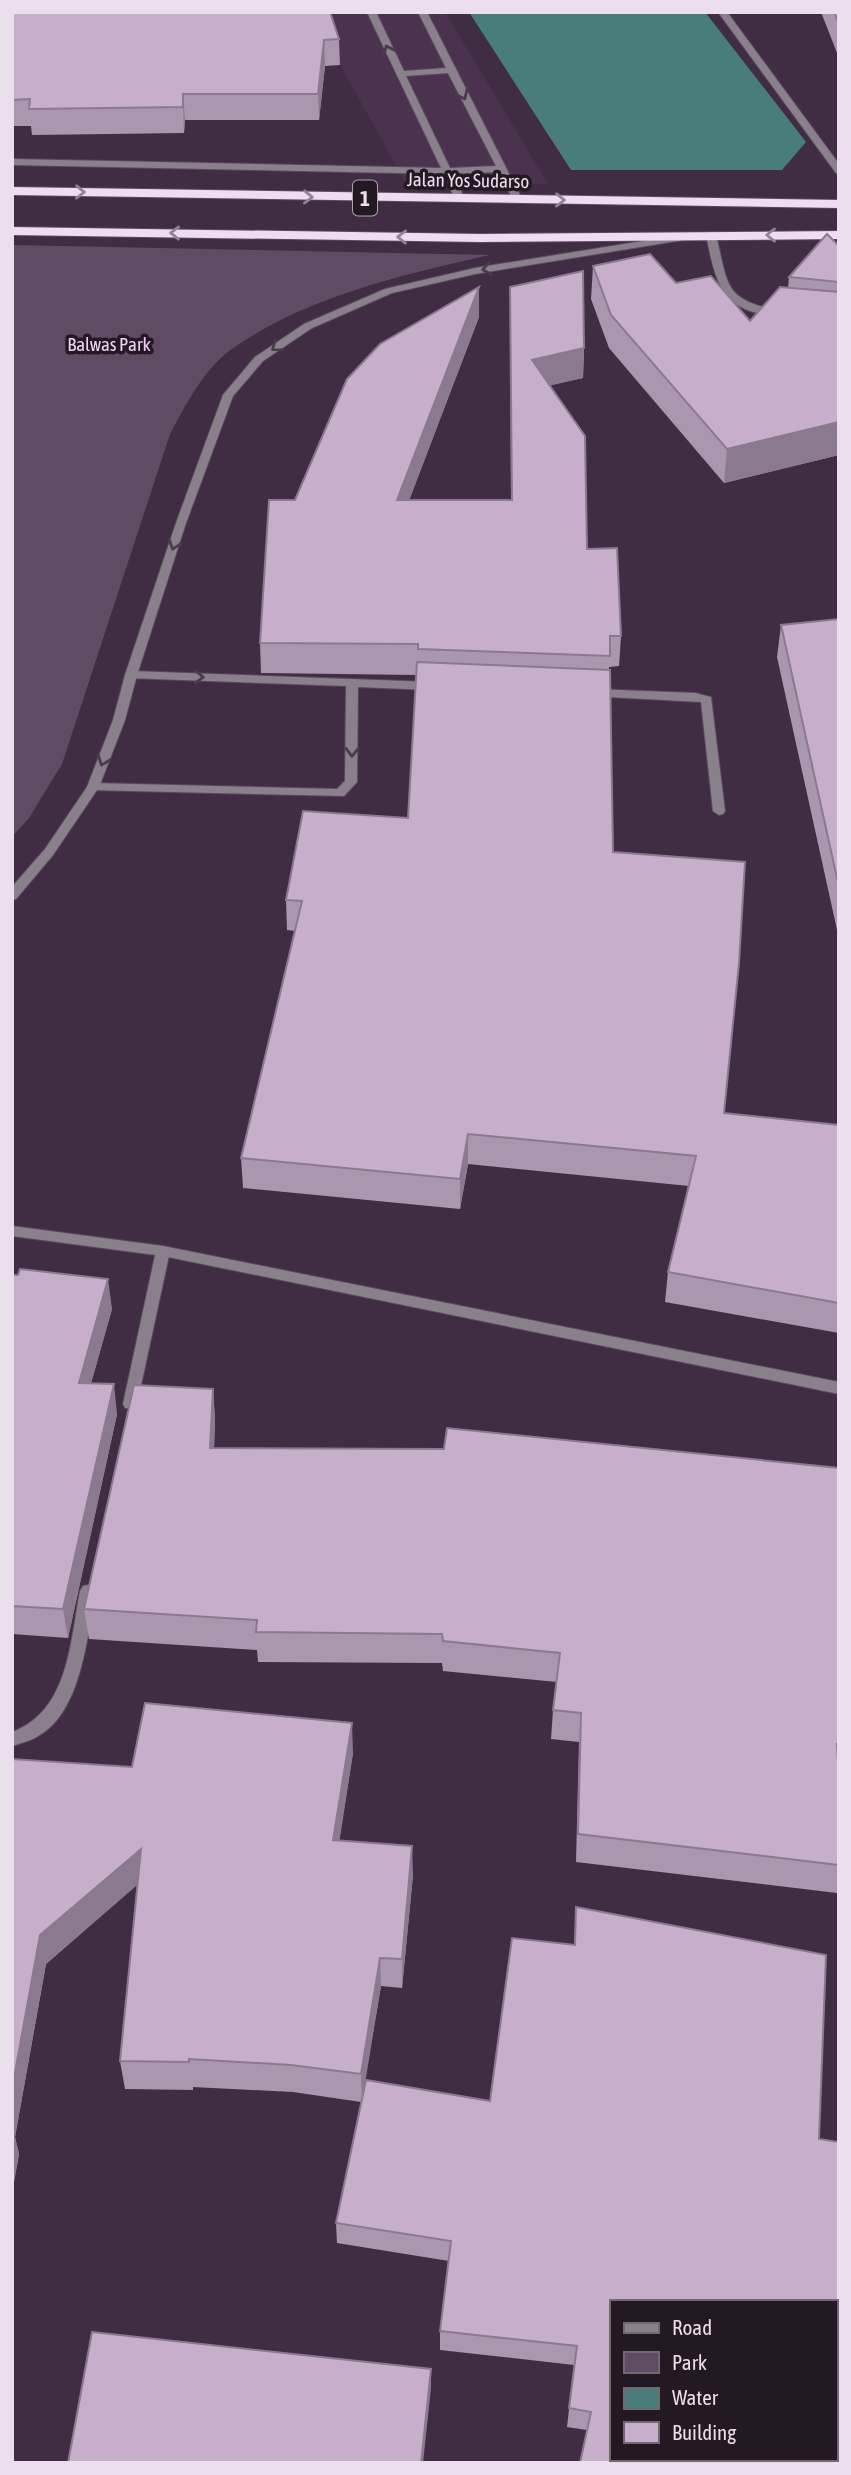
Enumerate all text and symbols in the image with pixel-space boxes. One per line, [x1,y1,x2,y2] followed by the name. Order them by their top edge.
[382,44,396,57] one-way arrow
[455,88,469,100] one-way arrow
[407,168,529,192] street label: Jalan Yos Sudarso
[353,180,377,216] road number: 1
[76,184,86,200] one-way arrow
[303,189,314,204] one-way arrow
[555,192,566,208] one-way arrow
[169,226,180,241] one-way arrow
[765,227,775,243] one-way arrow
[397,229,407,245] one-way arrow
[481,261,493,276] one-way arrow
[67,333,151,355] park label: Balwas Park
[271,339,284,351] one-way arrow
[168,538,182,551] one-way arrow
[194,670,205,685] one-way arrow
[344,746,359,757] one-way arrow
[97,754,111,766] one-way arrow
[610,2300,837,2461] legend
[672,2315,712,2339] text: Road
[672,2350,707,2374] text: Park
[672,2385,719,2409] text: Water
[672,2420,736,2444] text: Building

